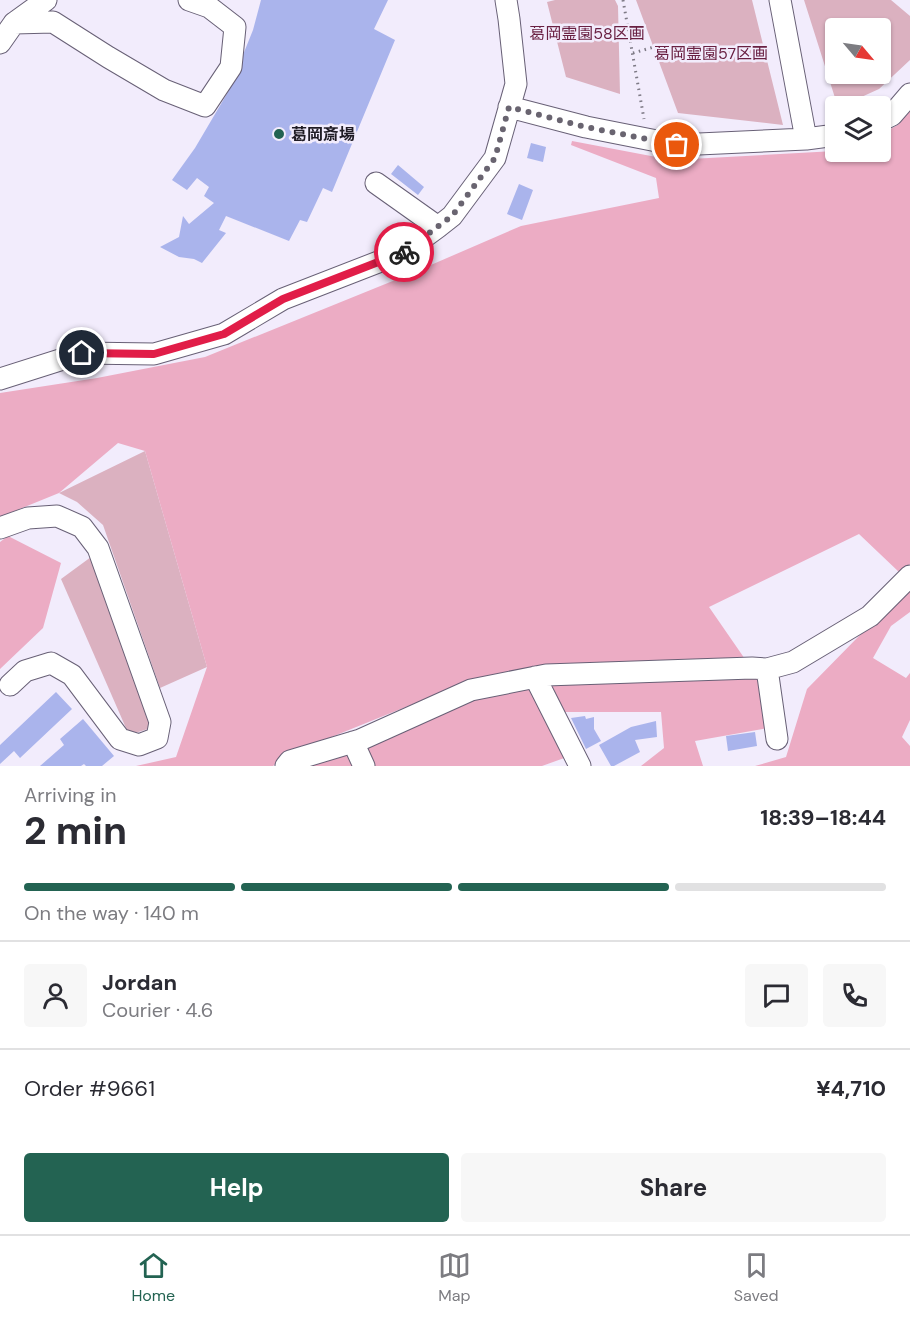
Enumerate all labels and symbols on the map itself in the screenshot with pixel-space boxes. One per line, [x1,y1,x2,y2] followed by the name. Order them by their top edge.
[825,18,891,84] north arrow
[529,23,645,44] park label: 葛岡霊園58区画
[654,43,768,64] park label: 葛岡霊園57区画
[651,119,702,170] pin
[291,124,355,145] place label: 葛岡斎場
[272,127,286,141] marker: 葛岡斎場
[374,222,434,282] courier
[56,327,107,378] pin

